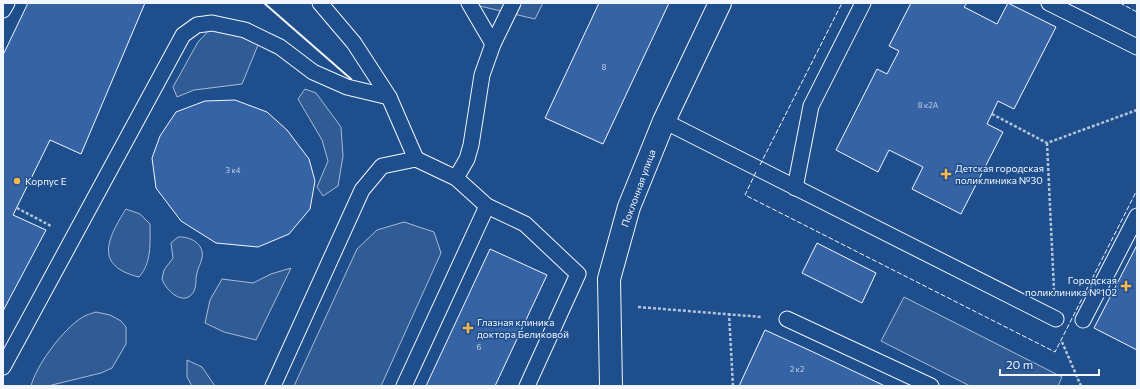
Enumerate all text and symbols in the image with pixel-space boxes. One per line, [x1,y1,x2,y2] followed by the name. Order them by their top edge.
[602,62,607,72] house number: 8
[918,100,939,110] house number: 8 к2А
[618,148,658,228] street label: Поклонная улица
[955,162,1044,186] place label: Детская городская поликлиника №30
[225,165,241,175] house number: 3 к4
[940,168,952,180] marker: Детская городская поликлиника №30
[25,175,67,187] place label: Корпус E
[12,176,22,186] marker: Корпус E
[1025,274,1117,298] place label: Городская поликлиника №102
[1120,280,1132,292] marker: Городская поликлиника №102
[477,316,569,340] place label: Глазная клиника доктора Беликовой
[462,322,474,334] marker: Глазная клиника доктора Беликовой
[477,342,482,352] house number: 6
[1000,351,1099,377] scale bar
[1006,357,1033,371] text: 20 m
[790,364,805,374] house number: 2 к2

